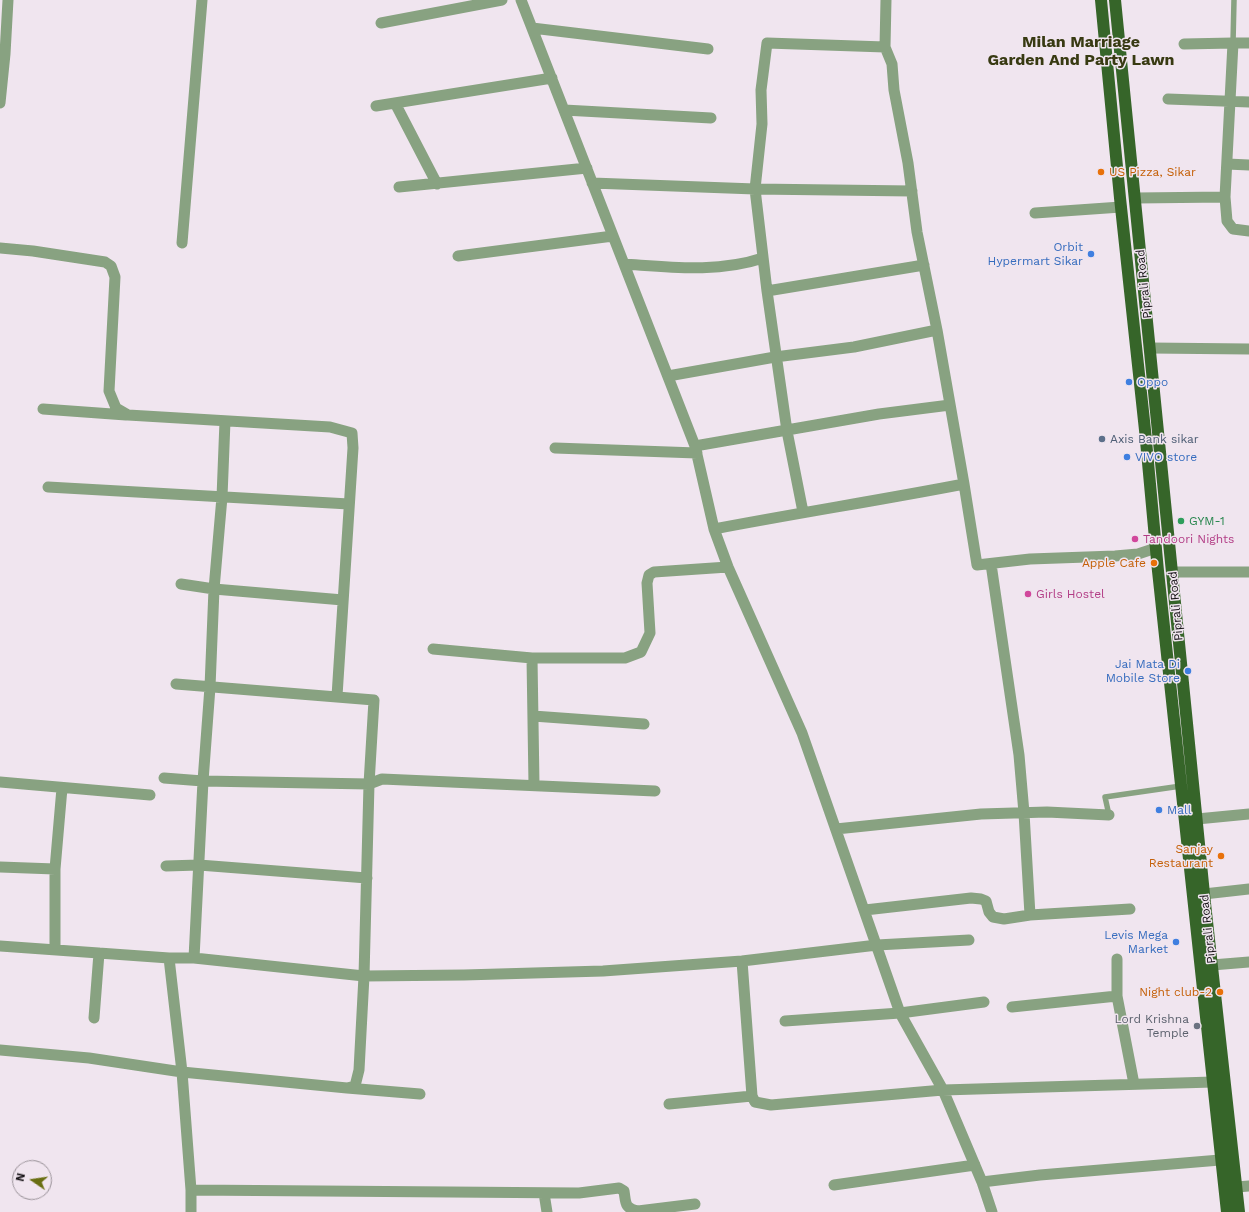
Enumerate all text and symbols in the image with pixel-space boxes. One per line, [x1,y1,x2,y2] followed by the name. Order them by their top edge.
[988,32,1174,70] district label: Milan Marriage Garden And Party Lawn
[1109,165,1196,179] place label: US Pizza, Sikar
[1096,167,1106,177] marker: US Pizza, Sikar
[988,240,1083,268] place label: Orbit Hypermart Sikar
[1086,249,1096,259] marker: Orbit Hypermart Sikar
[1133,249,1155,319] street label: Piprali Road
[1137,375,1168,389] place label: Oppo
[1124,377,1134,387] marker: Oppo
[1110,432,1199,446] place label: Axis Bank sikar
[1097,434,1107,444] marker: Axis Bank sikar
[1135,450,1197,464] place label: VIVO store
[1122,452,1132,462] marker: VIVO store
[1189,514,1225,528] place label: GYM-1
[1176,516,1186,526] marker: GYM-1
[1143,532,1234,546] place label: Tandoori Nights
[1130,534,1140,544] marker: Tandoori Nights
[1082,556,1146,570] place label: Apple Cafe
[1149,558,1159,568] marker: Apple Cafe
[1166,571,1186,641] street label: Piprali Road
[1036,587,1105,601] place label: Girls Hostel
[1023,589,1033,599] marker: Girls Hostel
[1106,657,1180,685] place label: Jai Mata Di Mobile Store
[1183,666,1193,676] marker: Jai Mata Di Mobile Store
[1167,803,1191,817] place label: Mall
[1154,805,1164,815] marker: Mall
[1149,842,1213,870] place label: Sanjay Restaurant
[1216,851,1226,861] marker: Sanjay Restaurant
[1197,894,1219,964] street label: Piprali Road
[1104,928,1168,956] place label: Levis Mega Market
[1171,937,1181,947] marker: Levis Mega Market
[1139,985,1212,999] place label: Night club-2
[1215,987,1225,997] marker: Night club-2
[1115,1012,1189,1040] place label: Lord Krishna Temple
[1192,1021,1202,1031] marker: Lord Krishna Temple
[12,1160,52,1200] north arrow
[14,1172,28,1183] text: N

